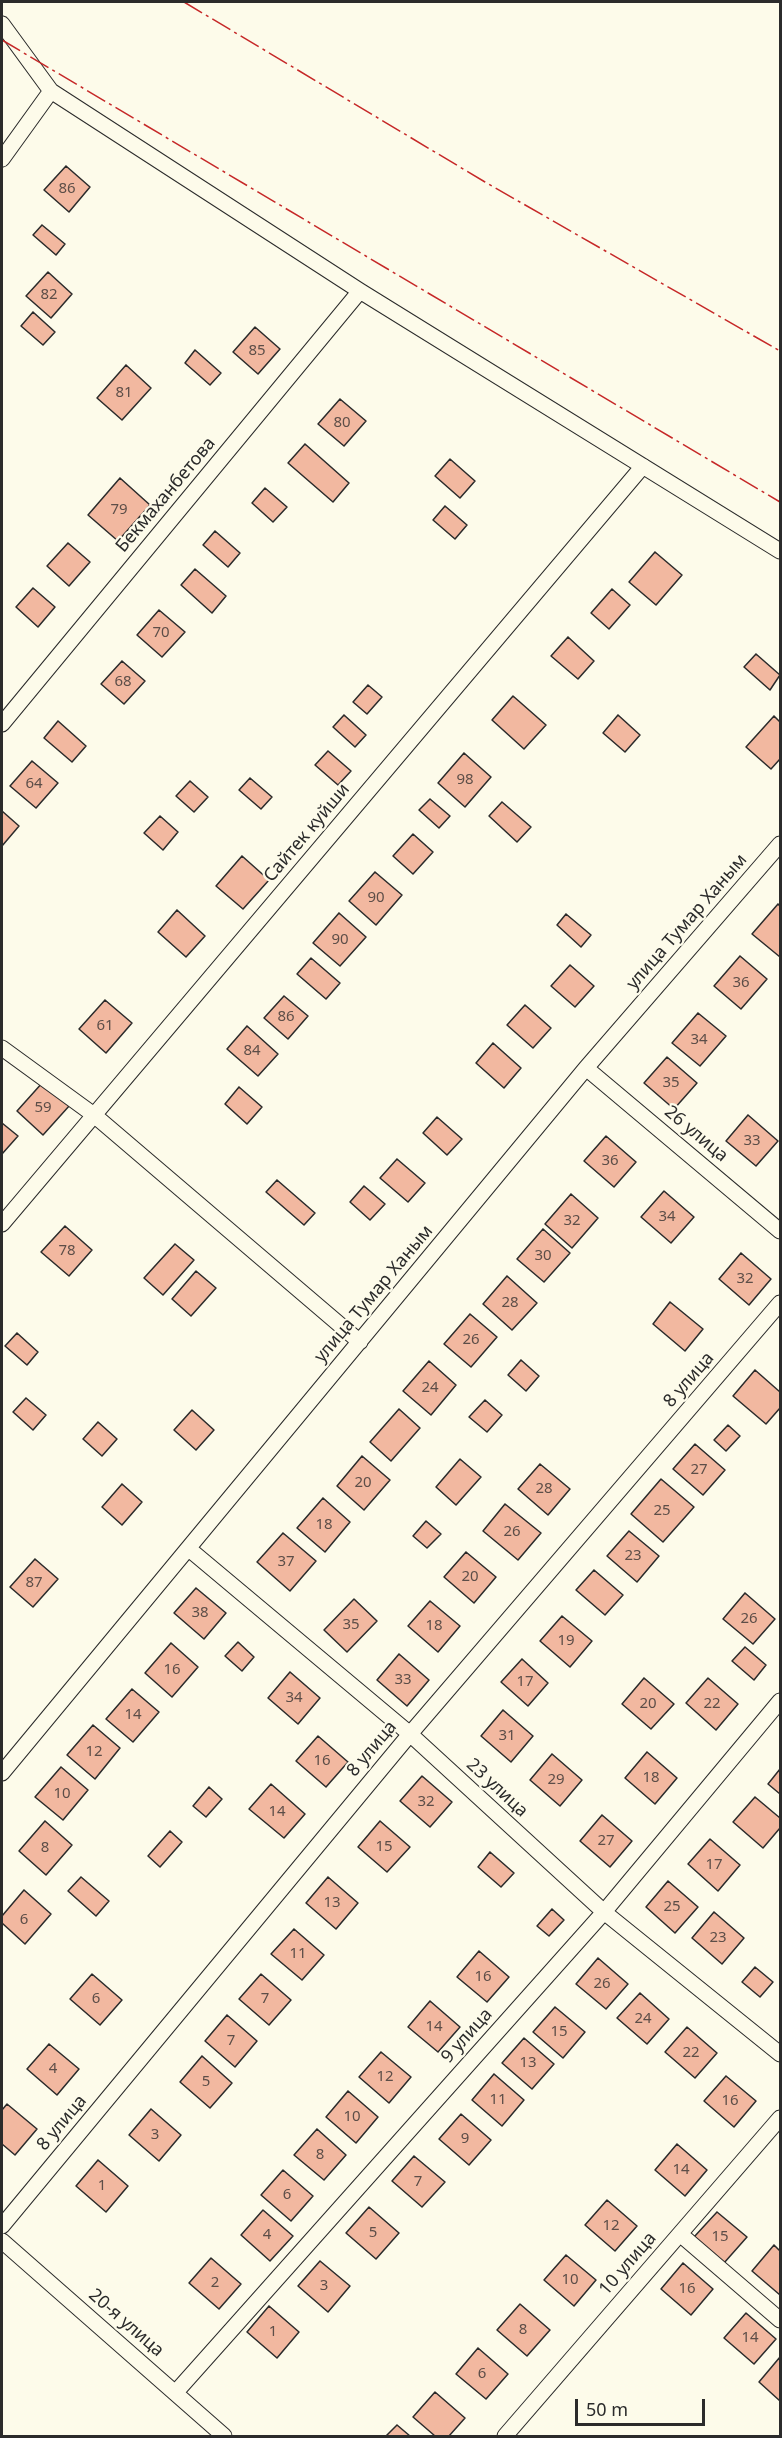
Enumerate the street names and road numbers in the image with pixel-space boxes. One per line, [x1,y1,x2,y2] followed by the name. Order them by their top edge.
[112,433,220,557] street label: Бекмаханбетова
[259,779,355,887] street label: Сайтек куйши
[622,850,752,994] street label: улица Тумар Ханым
[660,1101,732,1167] street label: 26 улица
[310,1221,438,1367] street label: улица Тумар Ханым
[659,1348,719,1412] street label: 8 улица
[343,1717,401,1781] street label: 8 улица
[462,1754,532,1822] street label: 23 улица
[437,2004,497,2068] street label: 9 улица
[33,2091,91,2155] street label: 8 улица
[595,2228,661,2300] street label: 10 улица
[84,2285,168,2361] street label: 20-я улица

